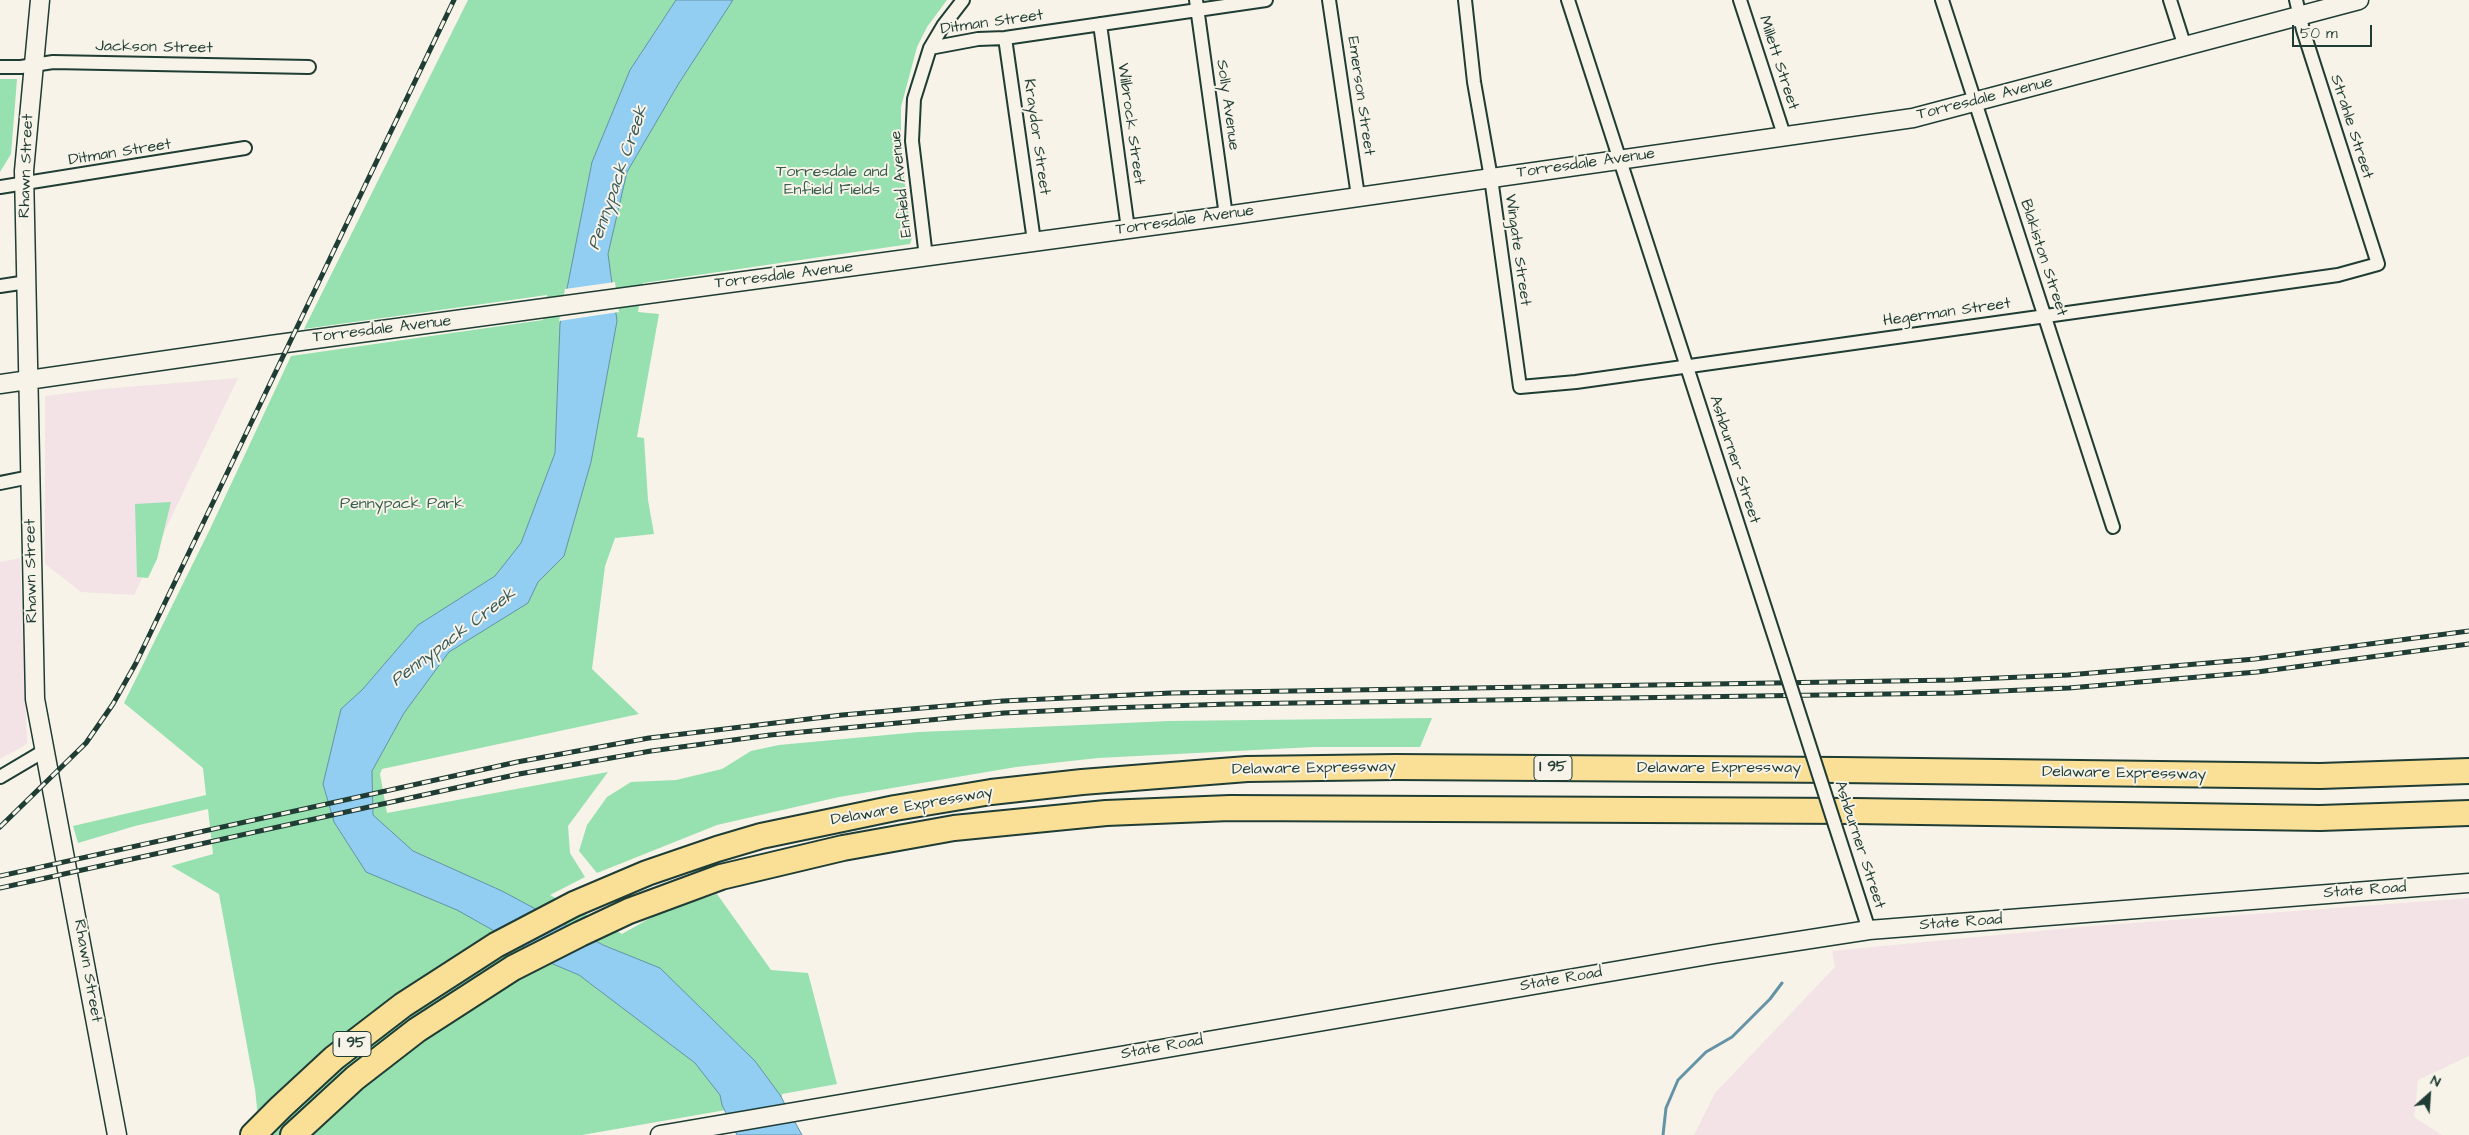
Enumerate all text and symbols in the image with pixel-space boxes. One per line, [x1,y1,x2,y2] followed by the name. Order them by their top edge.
[939,6,1045,40] street label: Ditman Street
[1754,13,1802,113] street label: Millett Street
[2294,15,2374,47] scale bar
[2300,23,2338,44] text: 50 m
[1342,35,1378,157] street label: Emerson Street
[95,37,213,59] street label: Jackson Street
[1211,58,1243,152] street label: Solly Avenue
[1112,62,1148,186] street label: Wilbrock Street
[2325,72,2377,182] street label: Strahle Street
[1915,73,2055,125] street label: Torresdale Avenue
[1018,78,1054,196] street label: Kraydor Street
[584,103,654,253] water label: Pennypack Creek
[16,114,38,218] street label: Rhawn Street
[887,130,917,238] street label: Enfield Avenue
[67,135,173,171] street label: Ditman Street
[1516,145,1656,183] street label: Torresdale Avenue
[776,163,888,201] park label: Torresdale and Enfield Fields
[1500,193,1534,307] street label: Wingate Street
[2015,197,2071,319] street label: Blakiston Street
[1115,202,1255,240] street label: Torresdale Avenue
[714,258,854,294] street label: Torresdale Avenue
[1882,295,2012,331] street label: Hegerman Street
[312,312,452,348] street label: Torresdale Avenue
[1704,394,1764,526] street label: Ashburner Street
[340,495,464,515] park label: Pennypack Park
[21,519,43,623] street label: Rhawn Street
[387,584,521,692] water label: Pennypack Creek
[1534,756,1572,780] road number: I 95
[1232,758,1396,780] street label: Delaware Expressway
[1637,759,1801,779] street label: Delaware Expressway
[2042,763,2206,785] street label: Delaware Expressway
[1829,779,1889,911] street label: Ashburner Street
[830,783,994,831] street label: Delaware Expressway
[2323,879,2407,903] street label: State Road
[1919,911,2003,935] street label: State Road
[69,918,105,1024] street label: Rhawn Street
[1518,963,1604,997] street label: State Road
[1119,1031,1205,1065] street label: State Road
[333,1032,371,1056] road number: I 95
[2404,1070,2454,1120] north arrow
[2427,1071,2444,1092] text: N

